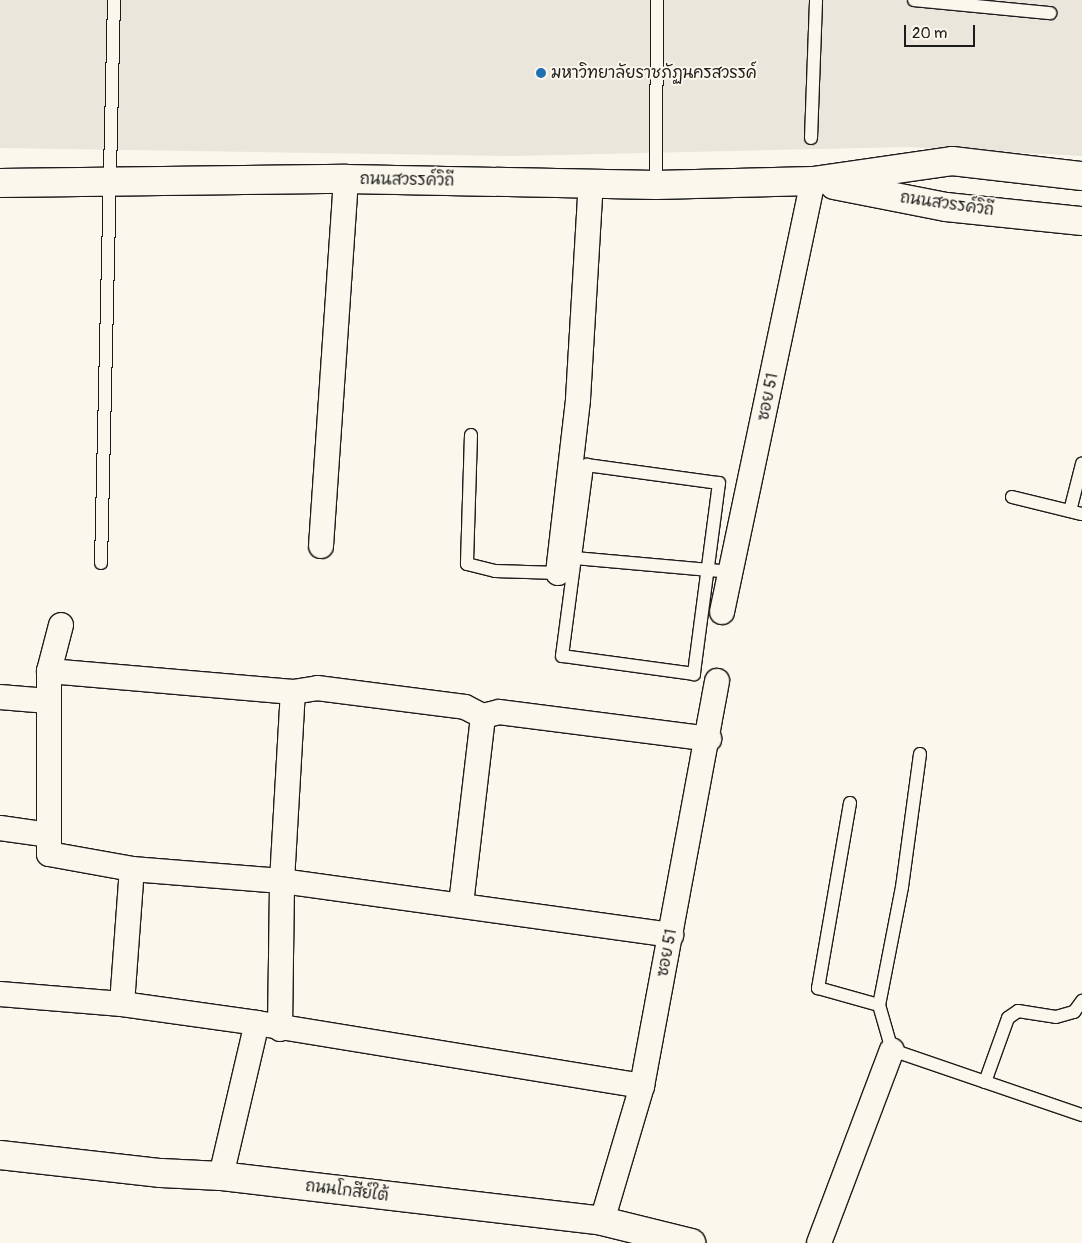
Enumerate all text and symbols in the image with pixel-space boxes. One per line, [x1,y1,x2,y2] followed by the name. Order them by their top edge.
[907,15,978,47] scale bar
[912,24,947,43] text: 20 m
[551,63,757,83] place label: มหาวิทยาลัยราชภัฏนครสวรรค์
[535,67,547,79] marker: มหาวิทยาลัยราชภัฏนครสวรรค์
[360,170,454,190] street label: ถนนสวรรค์วิถี
[899,188,995,220] street label: ถนนสวรรค์วิถี
[754,371,782,423] street label: ซอย 51
[653,927,681,979] street label: ซอย 51
[304,1176,390,1206] street label: ถนนโกสีย์ใต้

